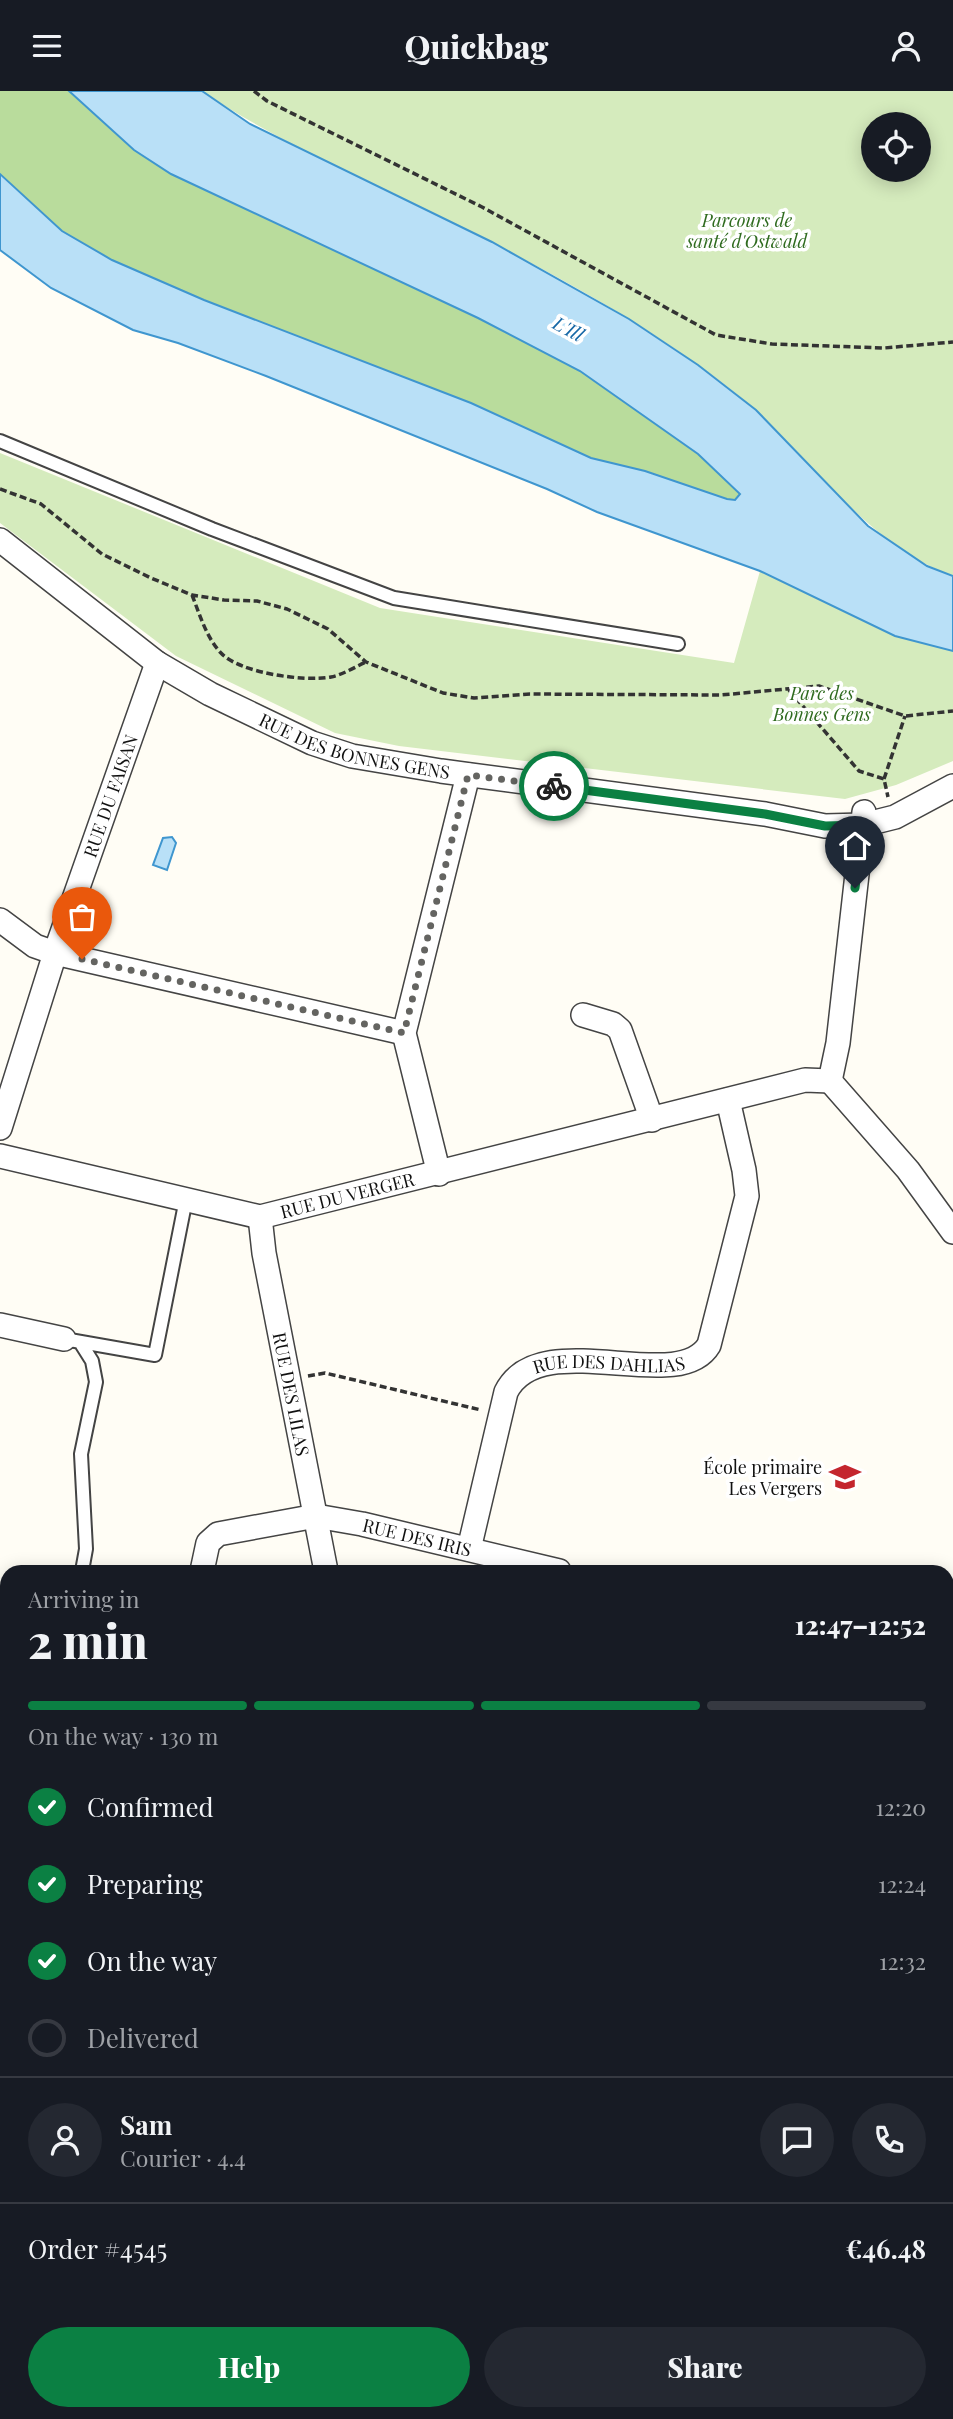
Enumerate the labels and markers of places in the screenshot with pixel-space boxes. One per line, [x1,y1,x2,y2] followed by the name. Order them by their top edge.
[825,816,885,888] pin
[52,887,112,959] pin
[703,1455,822,1500] place label: École primaire Les Vergers
[828,1460,862,1494] school or university icon: École primaire Les Vergers

